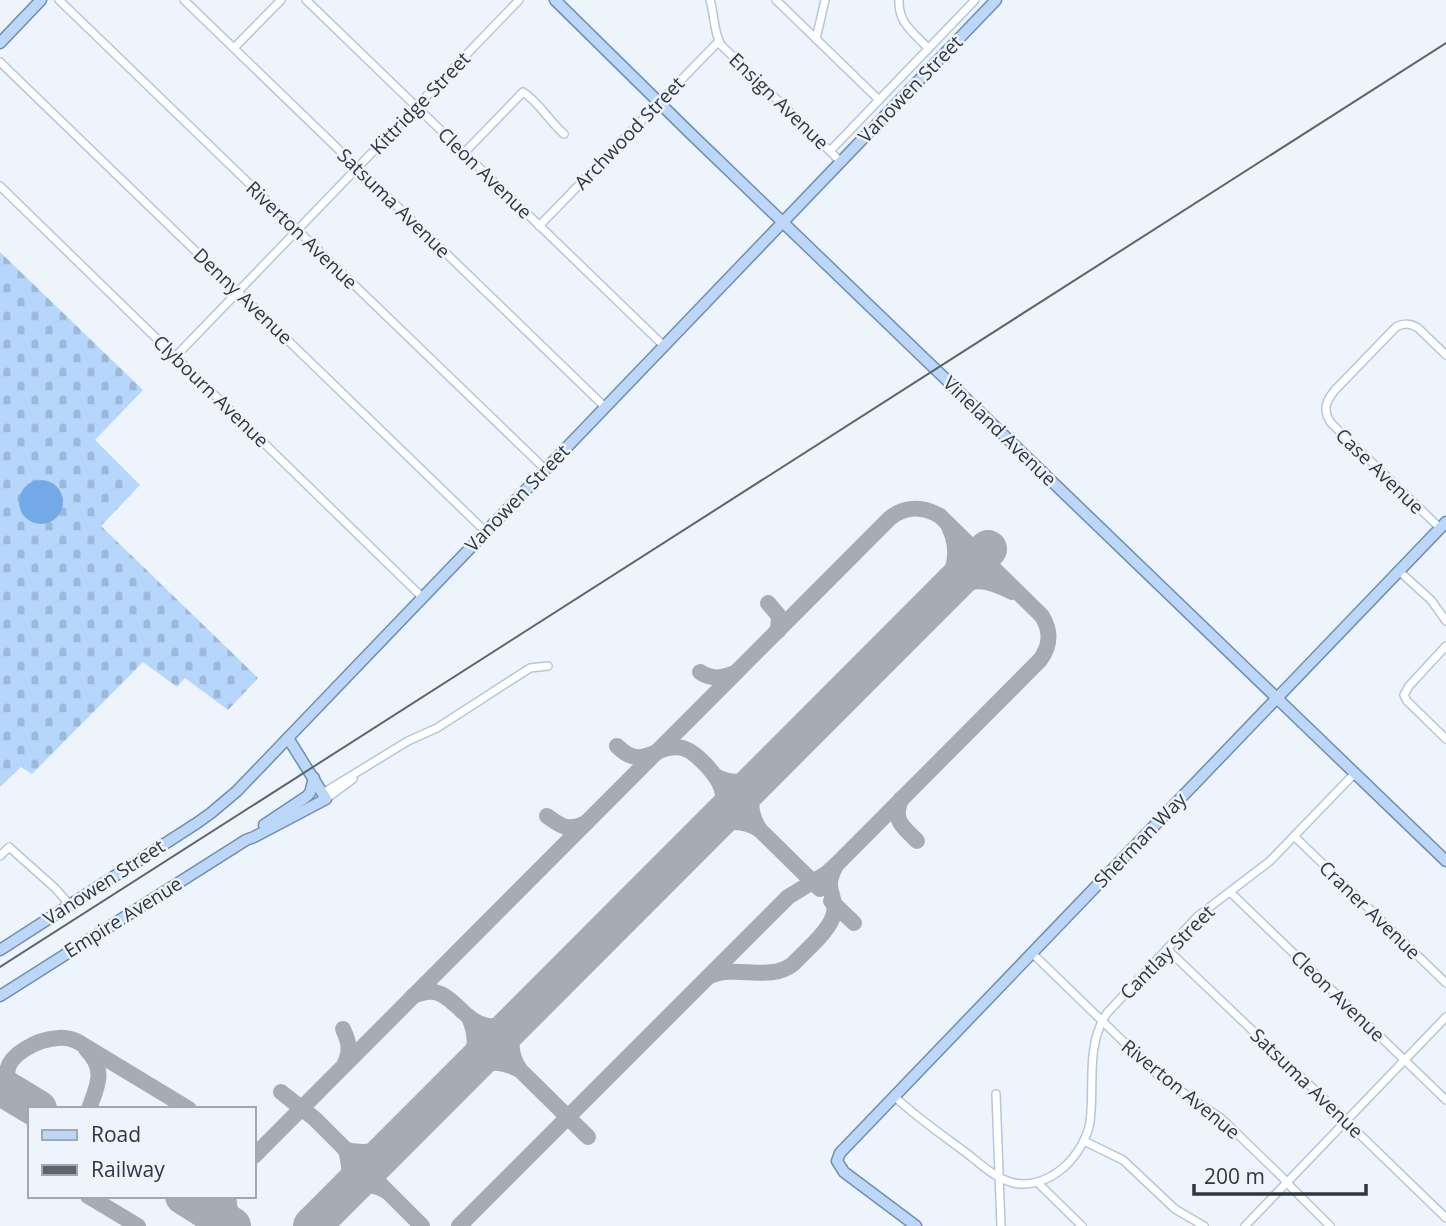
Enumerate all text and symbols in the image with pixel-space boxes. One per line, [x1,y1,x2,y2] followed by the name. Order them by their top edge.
[852,29,968,148] street label: Vanowen Street
[364,46,476,160] street label: Kittridge Street
[724,47,834,155] street label: Ensign Avenue
[568,71,690,195] street label: Archwood Street
[432,121,538,225] street label: Cleon Avenue
[332,142,456,264] street label: Satsuma Avenue
[241,175,363,295] street label: Riverton Avenue
[188,242,298,350] street label: Denny Avenue
[147,329,275,453] street label: Clybourn Avenue
[938,370,1062,492] street label: Vineland Avenue
[1330,422,1430,520] street label: Case Avenue
[459,438,575,557] street label: Vanowen Street
[1088,786,1192,893] street label: Sherman Way
[38,833,170,931] street label: Vanowen Street
[1314,855,1426,965] street label: Craner Avenue
[59,870,187,964] street label: Empire Avenue
[1114,899,1220,1005] street label: Cantlay Street
[1285,944,1391,1048] street label: Cleon Avenue
[1245,1022,1369,1144] street label: Satsuma Avenue
[1116,1033,1246,1145] street label: Riverton Avenue
[28,1107,256,1198] legend
[91,1120,141,1148] text: Road
[1194,1152,1366,1196] scale bar
[91,1155,165,1183] text: Railway
[1204,1162,1265,1190] text: 200 m

